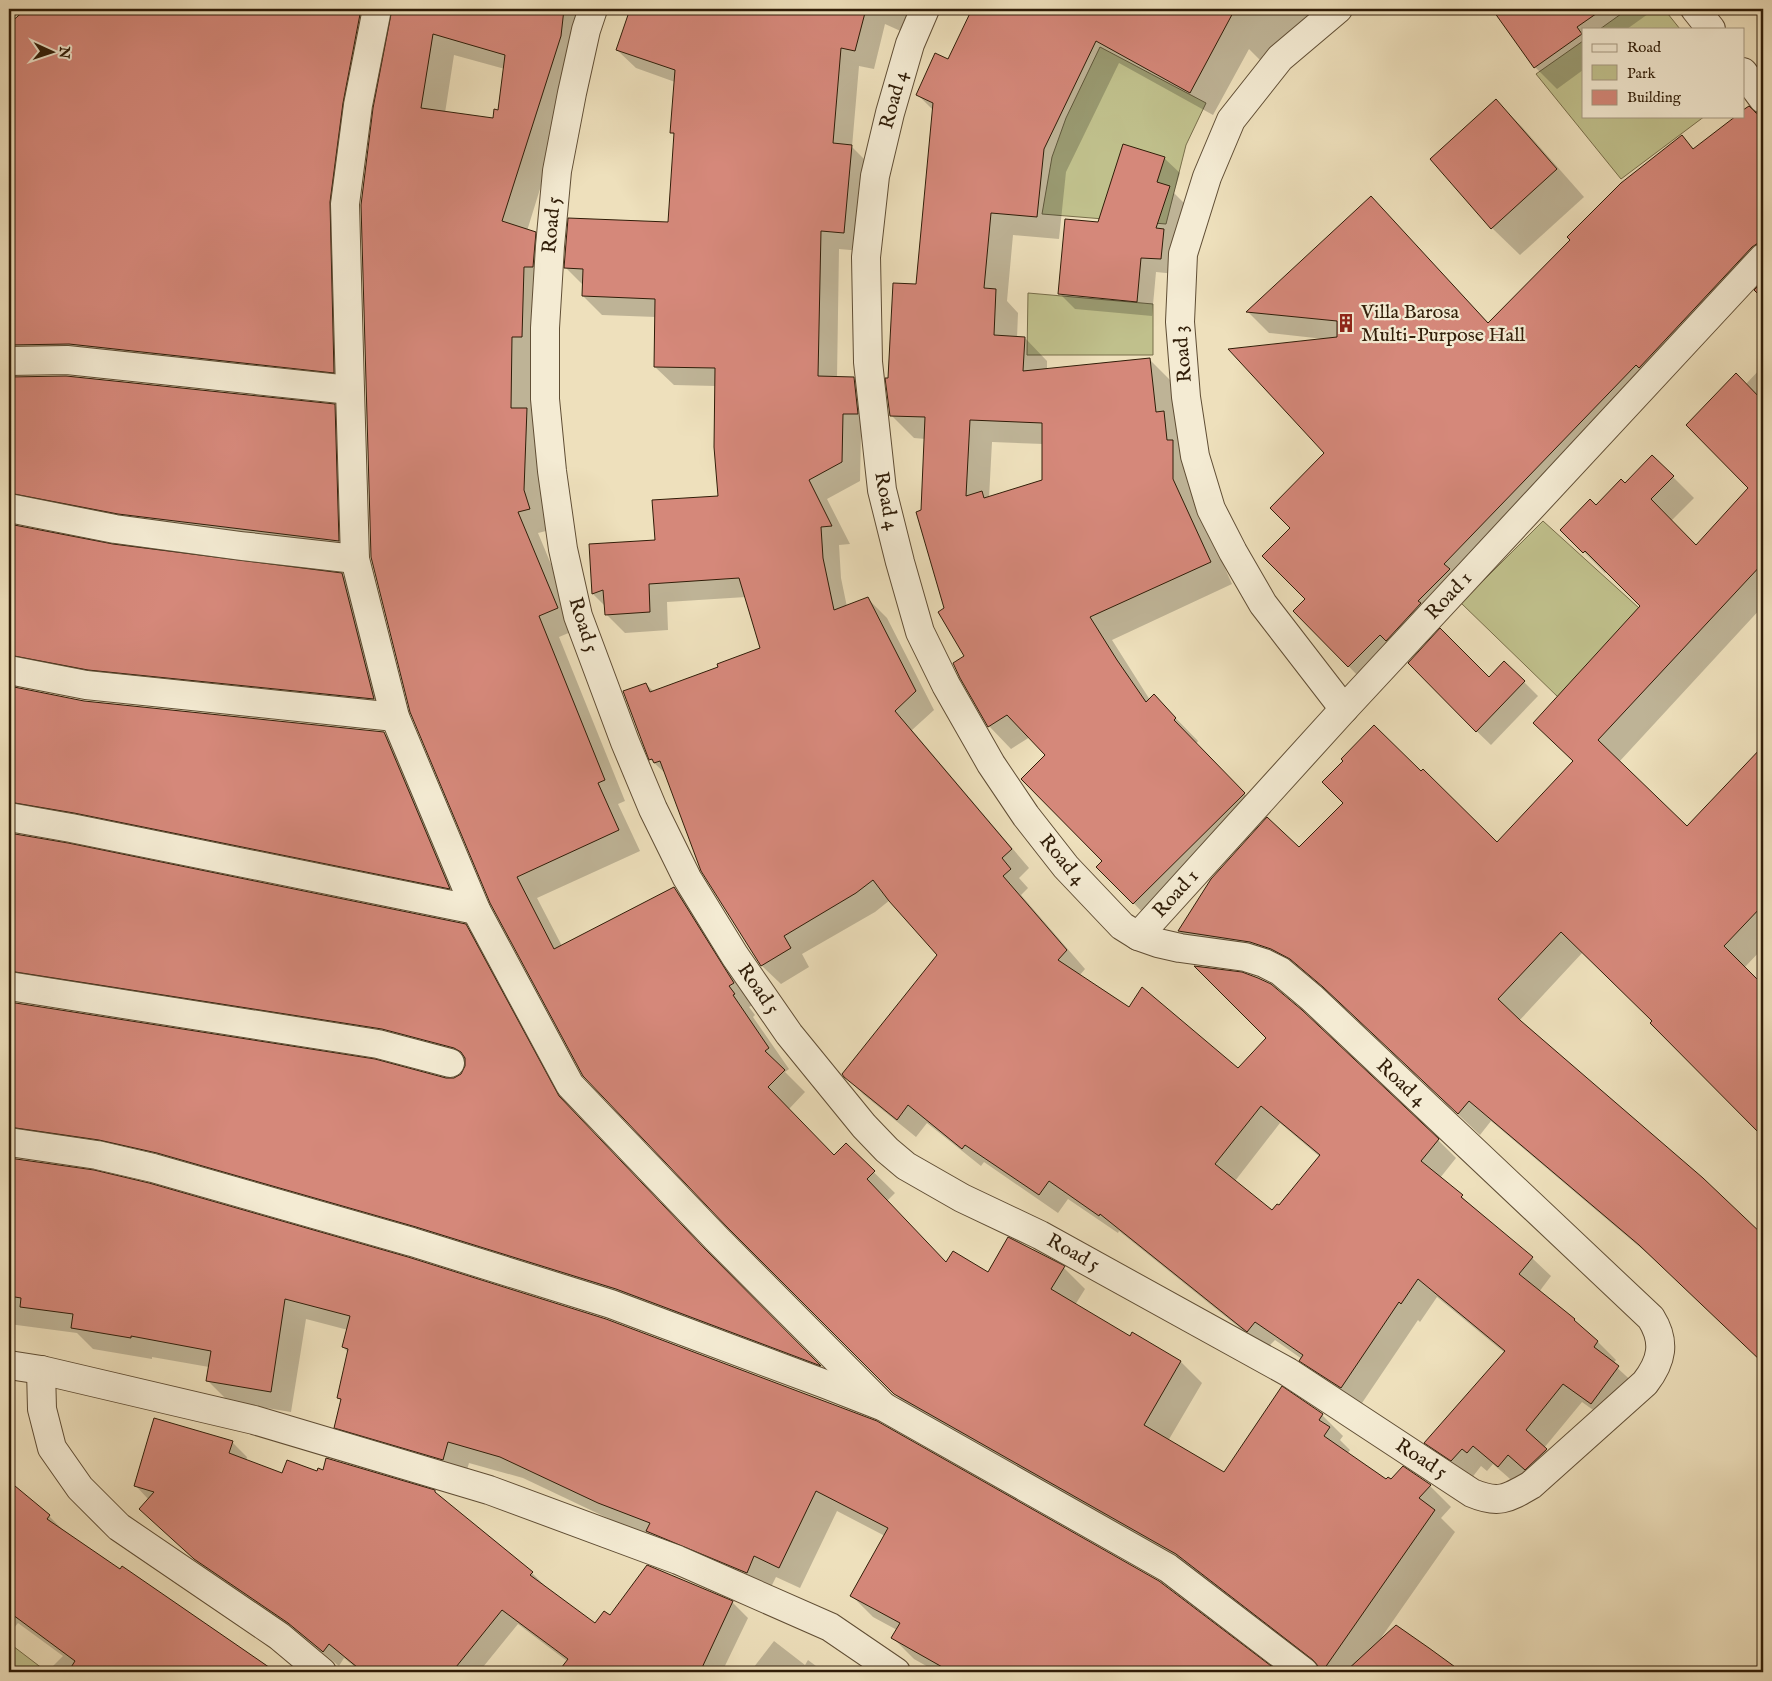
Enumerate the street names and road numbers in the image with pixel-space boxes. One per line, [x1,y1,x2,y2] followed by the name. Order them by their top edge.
[874,68,914,132] street label: Road 4
[537,196,567,254] street label: Road 5
[1168,324,1198,384] street label: Road 3
[868,469,904,533] street label: Road 4
[1420,567,1478,625] street label: Road 1
[562,594,604,656] street label: Road 5
[1033,829,1091,891] street label: Road 4
[1148,864,1204,924] street label: Road 1
[731,959,785,1019] street label: Road 5
[1371,1054,1431,1113] street label: Road 4
[1042,1228,1104,1278] street label: Road 5
[1390,1433,1452,1485] street label: Road 5

